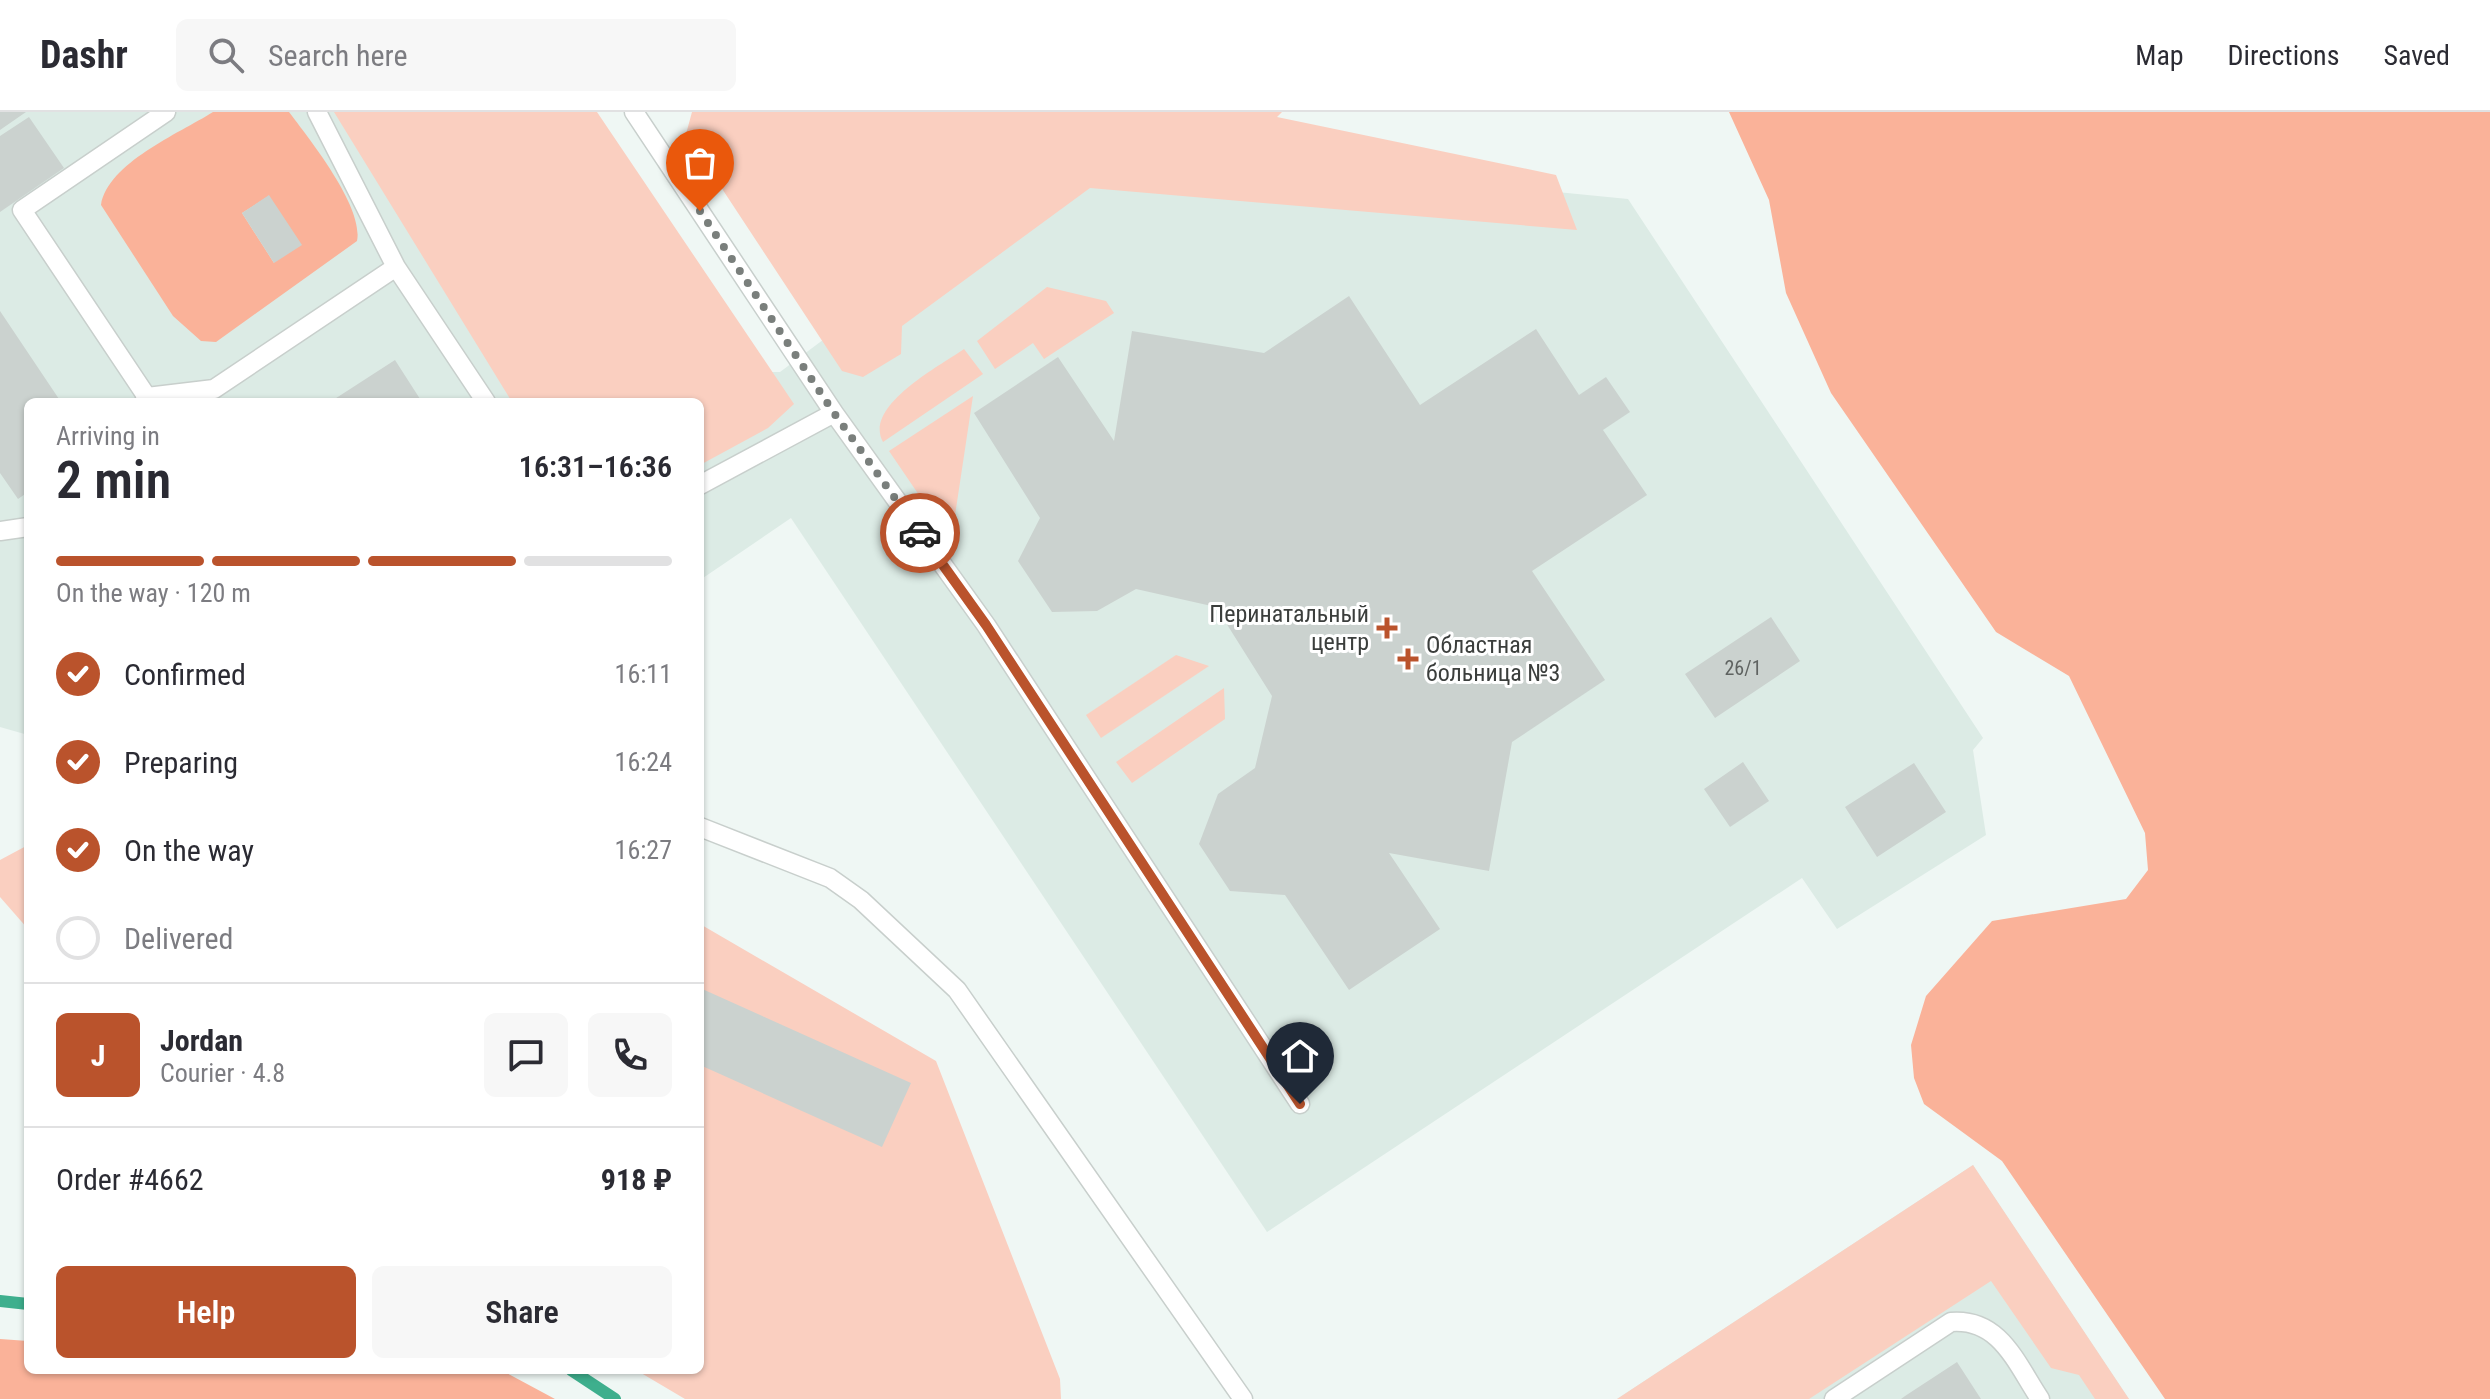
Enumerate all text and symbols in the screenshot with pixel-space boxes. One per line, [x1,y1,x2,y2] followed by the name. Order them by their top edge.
[176,19,736,91] search box
[40,33,128,77] text: Dashr
[204,33,248,77] icon: search
[268,38,407,73] text: Search here
[2135,39,2184,72] text: Map
[2228,39,2339,72] text: Directions
[2383,39,2450,72] text: Saved
[666,129,734,211] pin
[678,141,722,185] icon: bag
[56,421,160,451] text: Arriving in
[519,449,672,484] text: 16:31–16:36
[56,450,171,511] text: 2 min
[880,493,960,573] courier
[898,511,942,555] icon: car
[56,578,251,608] text: On the way · 120 m
[1209,600,1369,656] place label: Перинатальный центр
[1376,617,1398,639] marker: Перинатальный центр
[1426,631,1560,687] place label: Областная больница №3
[1397,648,1419,670] marker: Областная больница №3
[56,652,100,696] icon: check
[1724,656,1762,680] house number: 26/1
[124,657,246,692] text: Confirmed
[615,659,672,689] text: 16:11
[56,740,100,784] icon: check
[124,745,238,780] text: Preparing
[615,747,672,777] text: 16:24
[56,828,100,872] icon: check
[124,833,254,868] text: On the way
[615,835,672,865] text: 16:27
[124,921,233,956] text: Delivered
[484,1013,568,1097] button: chat
[588,1013,672,1097] button: phone
[1266,1022,1334,1104] pin
[160,1023,243,1058] text: Jordan
[1278,1034,1322,1078] icon: home
[91,1038,105,1073] text: J
[160,1058,285,1088] text: Courier · 4.8
[56,1162,204,1197] text: Order #4662
[601,1162,672,1197] text: 918 ₽
[56,1266,356,1358] button: Help
[372,1266,672,1358] button: Share

